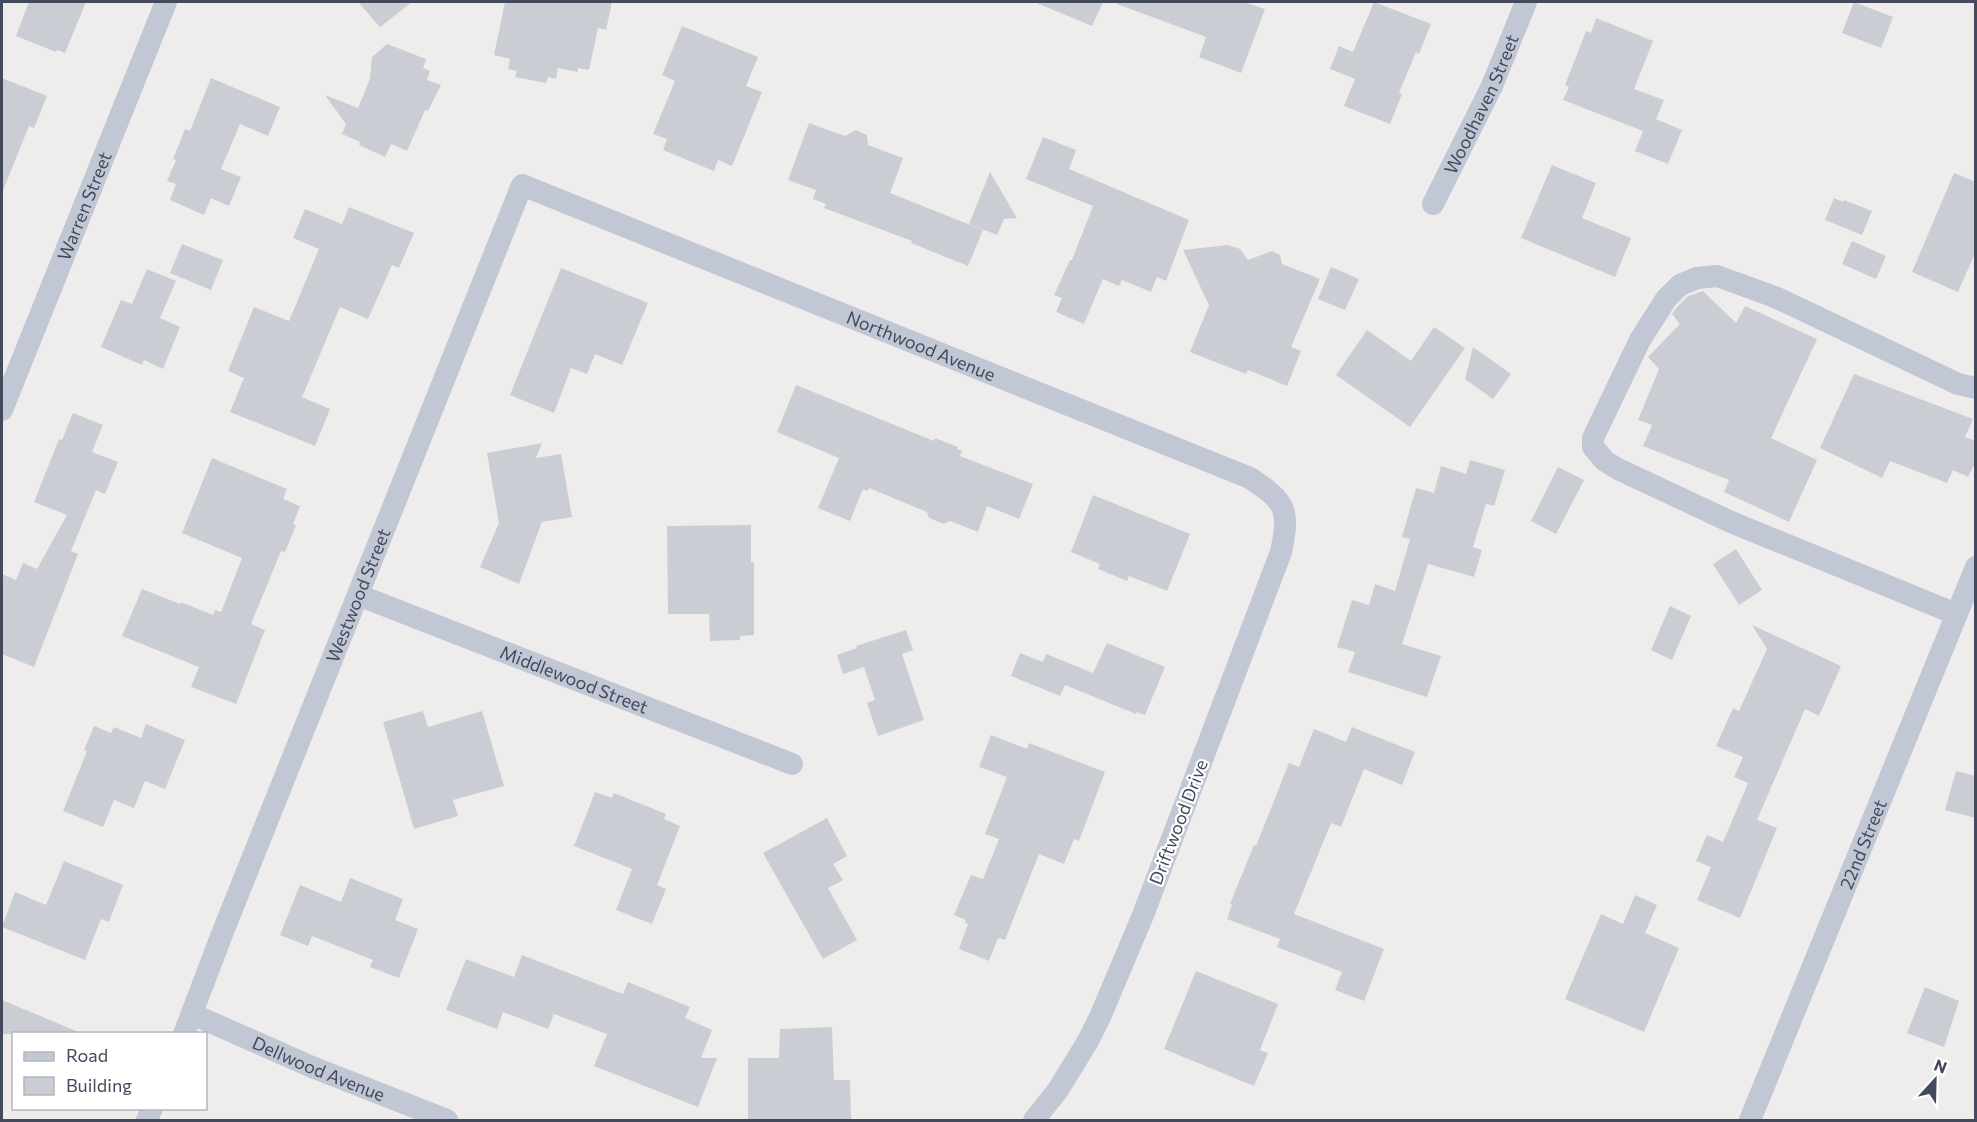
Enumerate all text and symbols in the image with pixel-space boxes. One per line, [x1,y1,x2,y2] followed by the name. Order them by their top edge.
[1439,31,1523,177] street label: Woodhaven Street
[52,148,116,263] street label: Warren Street
[843,306,999,385] street label: Northwood Avenue
[321,525,394,665] street label: Westwood Street
[497,640,651,718] street label: Middlewood Street
[1144,756,1212,888] street label: Driftwood Drive
[1835,796,1891,892] street label: 22nd Street
[249,1031,388,1106] street label: Dellwood Avenue
[12,1032,207,1110] legend
[66,1044,108,1066] text: Road
[1905,1050,1965,1110] north arrow
[1932,1055,1950,1077] text: N
[66,1074,132,1096] text: Building

